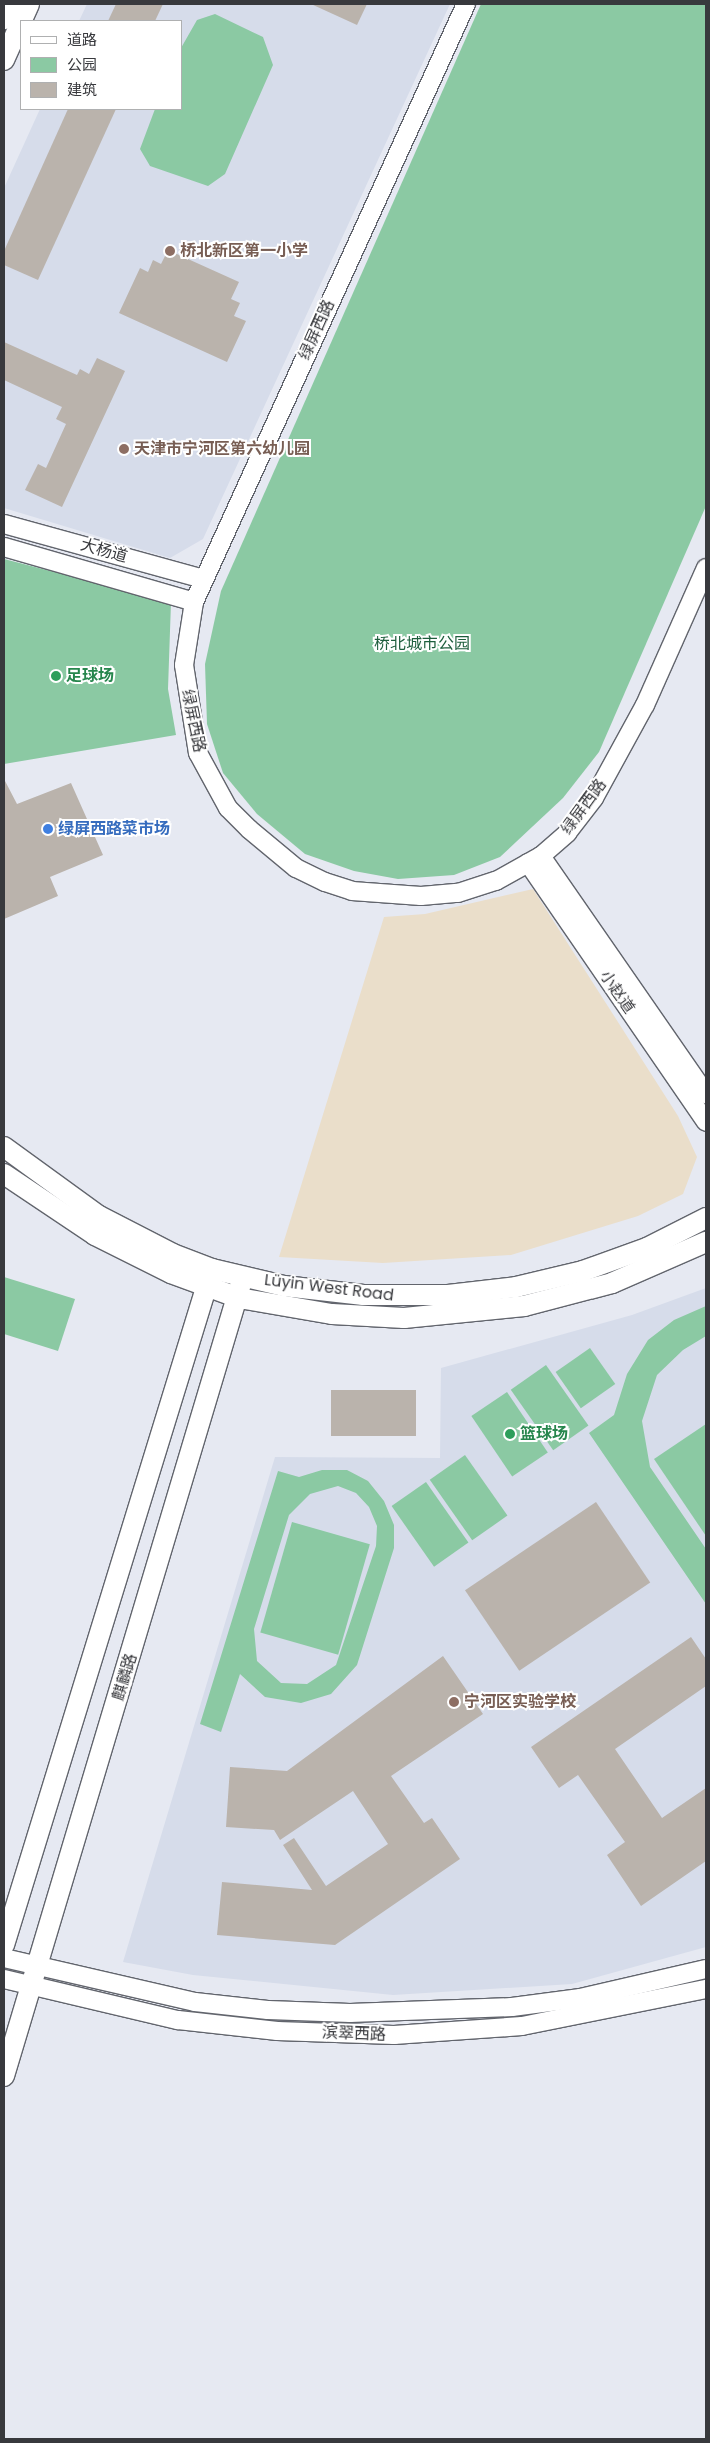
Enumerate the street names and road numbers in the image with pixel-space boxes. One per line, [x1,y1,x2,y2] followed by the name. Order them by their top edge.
[295,297,339,363] street label: 绿屏西路
[78,535,130,567] street label: 大杨道
[177,688,209,754] street label: 绿屏西路
[557,775,611,839] street label: 绿屏西路
[595,967,639,1017] street label: 小赵道
[263,1271,395,1305] street label: Lüyin West Road
[109,1651,141,1703] street label: 麒麟路
[322,2023,386,2045] street label: 滨翠西路

